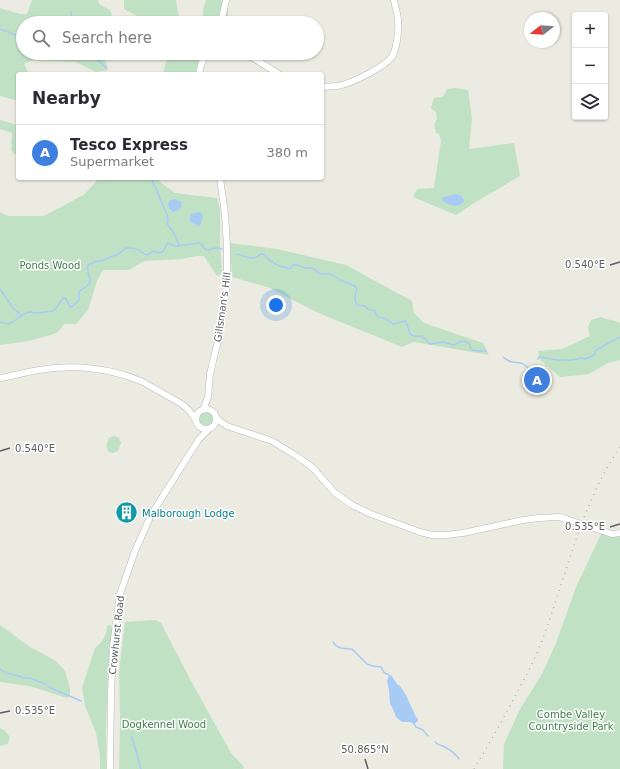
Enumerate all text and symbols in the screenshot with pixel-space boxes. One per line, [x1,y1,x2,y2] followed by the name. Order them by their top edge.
[524,12,560,48] north arrow
[572,12,608,120] map controls
[572,12,608,48] button: +
[16,16,324,60] search box
[30,27,52,49] icon: search
[62,29,152,47] text: Search here
[572,48,608,84] button: −
[572,84,608,120] button: layers
[32,88,101,108] text: Nearby
[70,136,188,154] text: Tesco Express
[40,145,50,160] text: A
[266,145,308,160] text: 380 m
[70,154,154,169] text: Supermarket
[565,259,605,270] text: 0.540°E
[20,260,80,271] park label: Ponds Wood
[212,271,233,343] street label: Gillsman's Hill
[266,295,286,315] your location
[524,365,550,395] pin: A
[15,443,55,454] text: 0.540°E
[114,500,140,526] building icon: Malborough Lodge
[142,508,235,519] place label: Malborough Lodge
[565,521,605,532] text: 0.535°E
[107,595,126,675] street label: Crowhurst Road
[15,705,55,716] text: 0.535°E
[528,709,614,732] park label: Combe Valley Countryside Park
[122,719,206,730] park label: Dogkennel Wood
[341,744,389,755] text: 50.865°N

